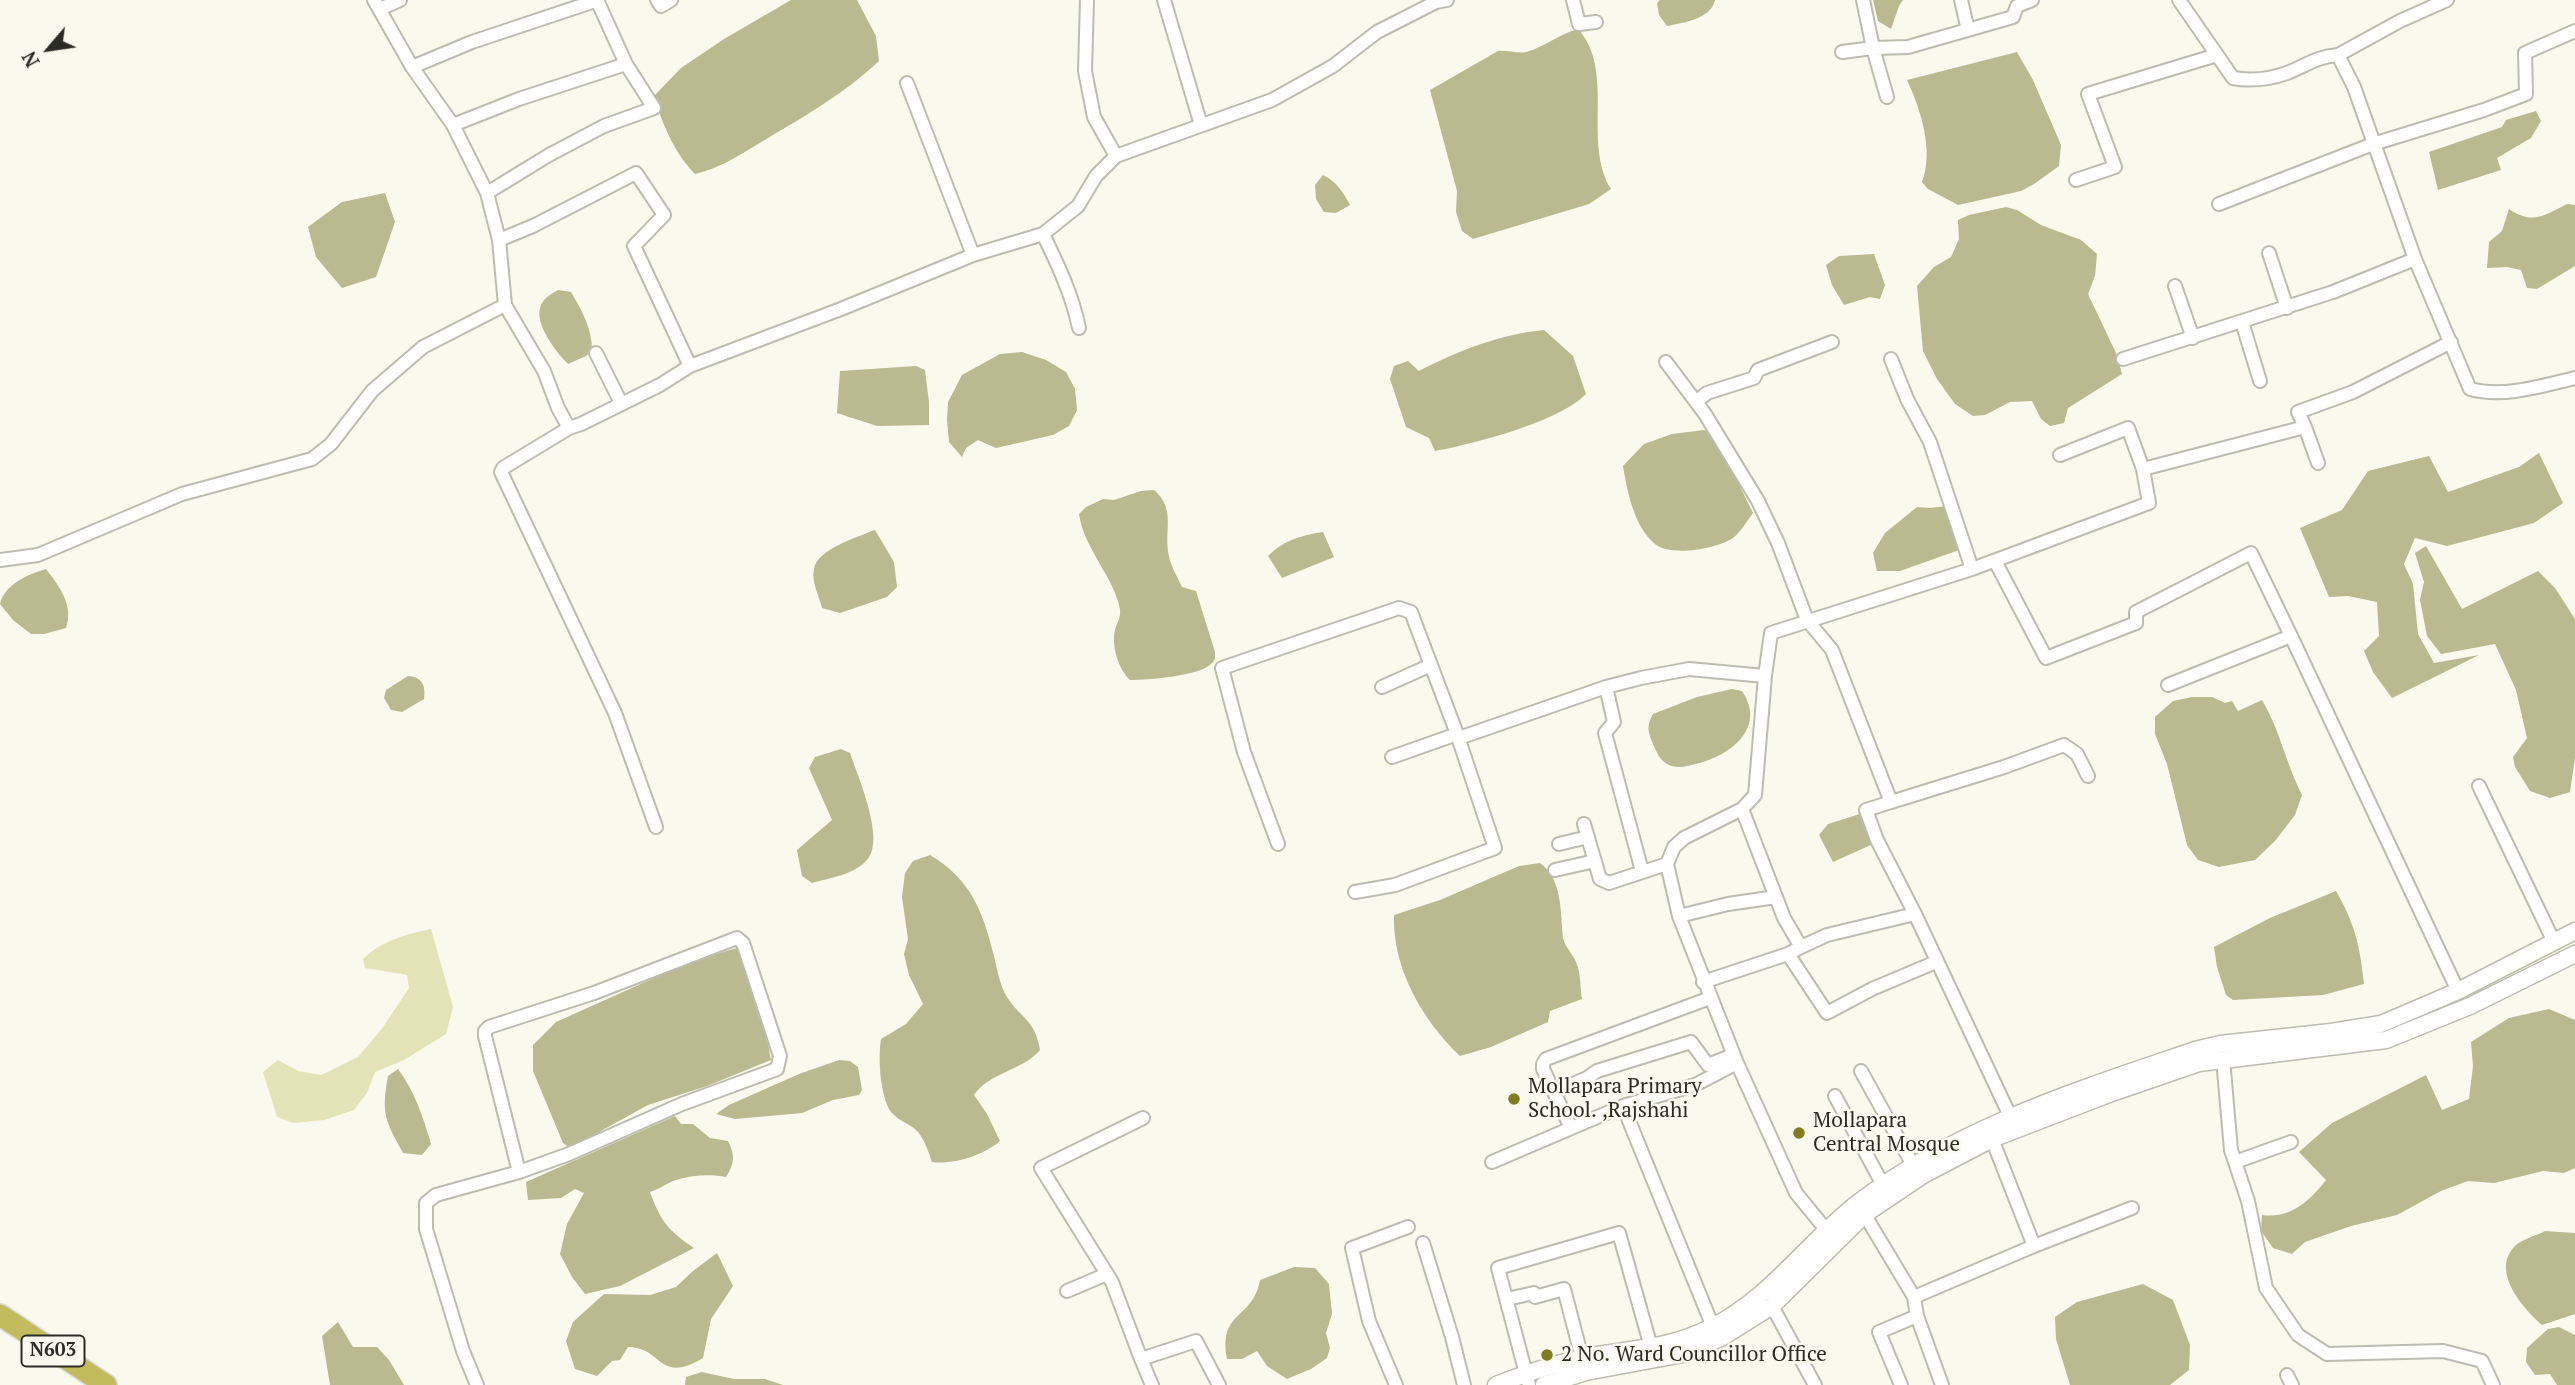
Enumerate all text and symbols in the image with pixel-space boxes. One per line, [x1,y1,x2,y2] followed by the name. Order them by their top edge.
[14,14,84,84] north arrow
[16,47,45,72] text: N
[1528,1074,1702,1124] place label: Mollapara Primary School. ,Rajshahi
[1506,1091,1522,1107] marker: Mollapara Primary School. ,Rajshahi
[1813,1108,1960,1158] place label: Mollapara Central Mosque
[1791,1125,1807,1141] marker: Mollapara Central Mosque
[22,1336,84,1366] road number: N603
[1561,1342,1827,1368] place label: 2 No. Ward Councillor Office
[1539,1347,1555,1363] marker: 2 No. Ward Councillor Office

